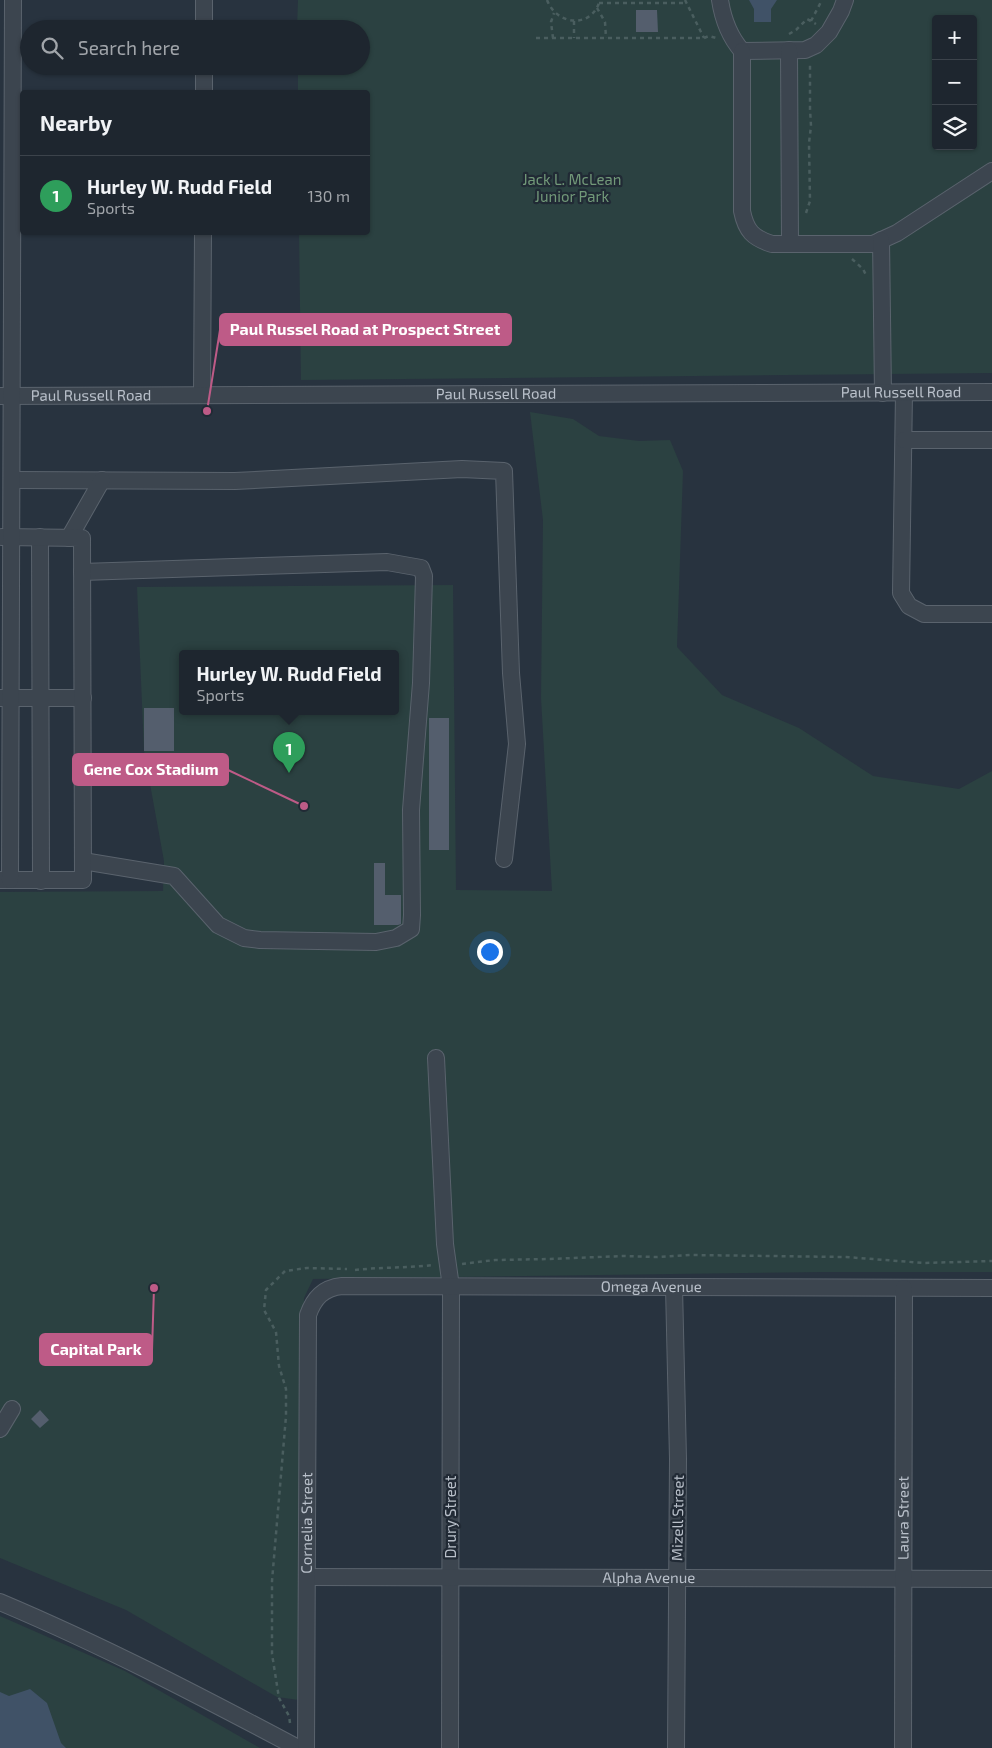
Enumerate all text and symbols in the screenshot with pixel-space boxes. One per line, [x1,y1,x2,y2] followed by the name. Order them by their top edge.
[932,15,977,150] map controls
[932,15,977,60] button: +
[20,20,370,75] search box
[38,34,66,62] icon: search
[78,36,180,59] text: Search here
[932,60,977,105] button: −
[932,105,977,150] button: layers
[40,110,112,135] text: Nearby
[522,170,622,205] park label: Jack L. McLean Junior Park
[87,175,272,198] text: Hurley W. Rudd Field
[53,186,59,205] text: 1
[308,186,350,205] text: 130 m
[87,198,135,217] text: Sports
[220,314,511,345] callout: Paul Russel Road at Prospect Street
[230,319,501,338] text: Paul Russel Road at Prospect Street
[841,382,961,401] street label: Paul Russell Road
[436,384,556,402] street label: Paul Russell Road
[31,385,151,404] street label: Paul Russell Road
[179,650,399,715] popup
[196,662,382,685] text: Hurley W. Rudd Field
[196,685,244,704] text: Sports
[273,732,305,773] pin: 1
[73,754,228,785] callout: Gene Cox Stadium
[83,759,219,778] text: Gene Cox Stadium
[477,939,503,965] your location
[601,1277,702,1295] street label: Omega Avenue
[40,1334,152,1365] callout: Capital Park
[50,1339,142,1358] text: Capital Park
[297,1472,315,1574] street label: Cornelia Street
[667,1474,687,1561] street label: Mizell Street
[441,1475,459,1559] street label: Drury Street
[893,1476,912,1560] street label: Laura Street
[603,1568,695,1586] street label: Alpha Avenue

